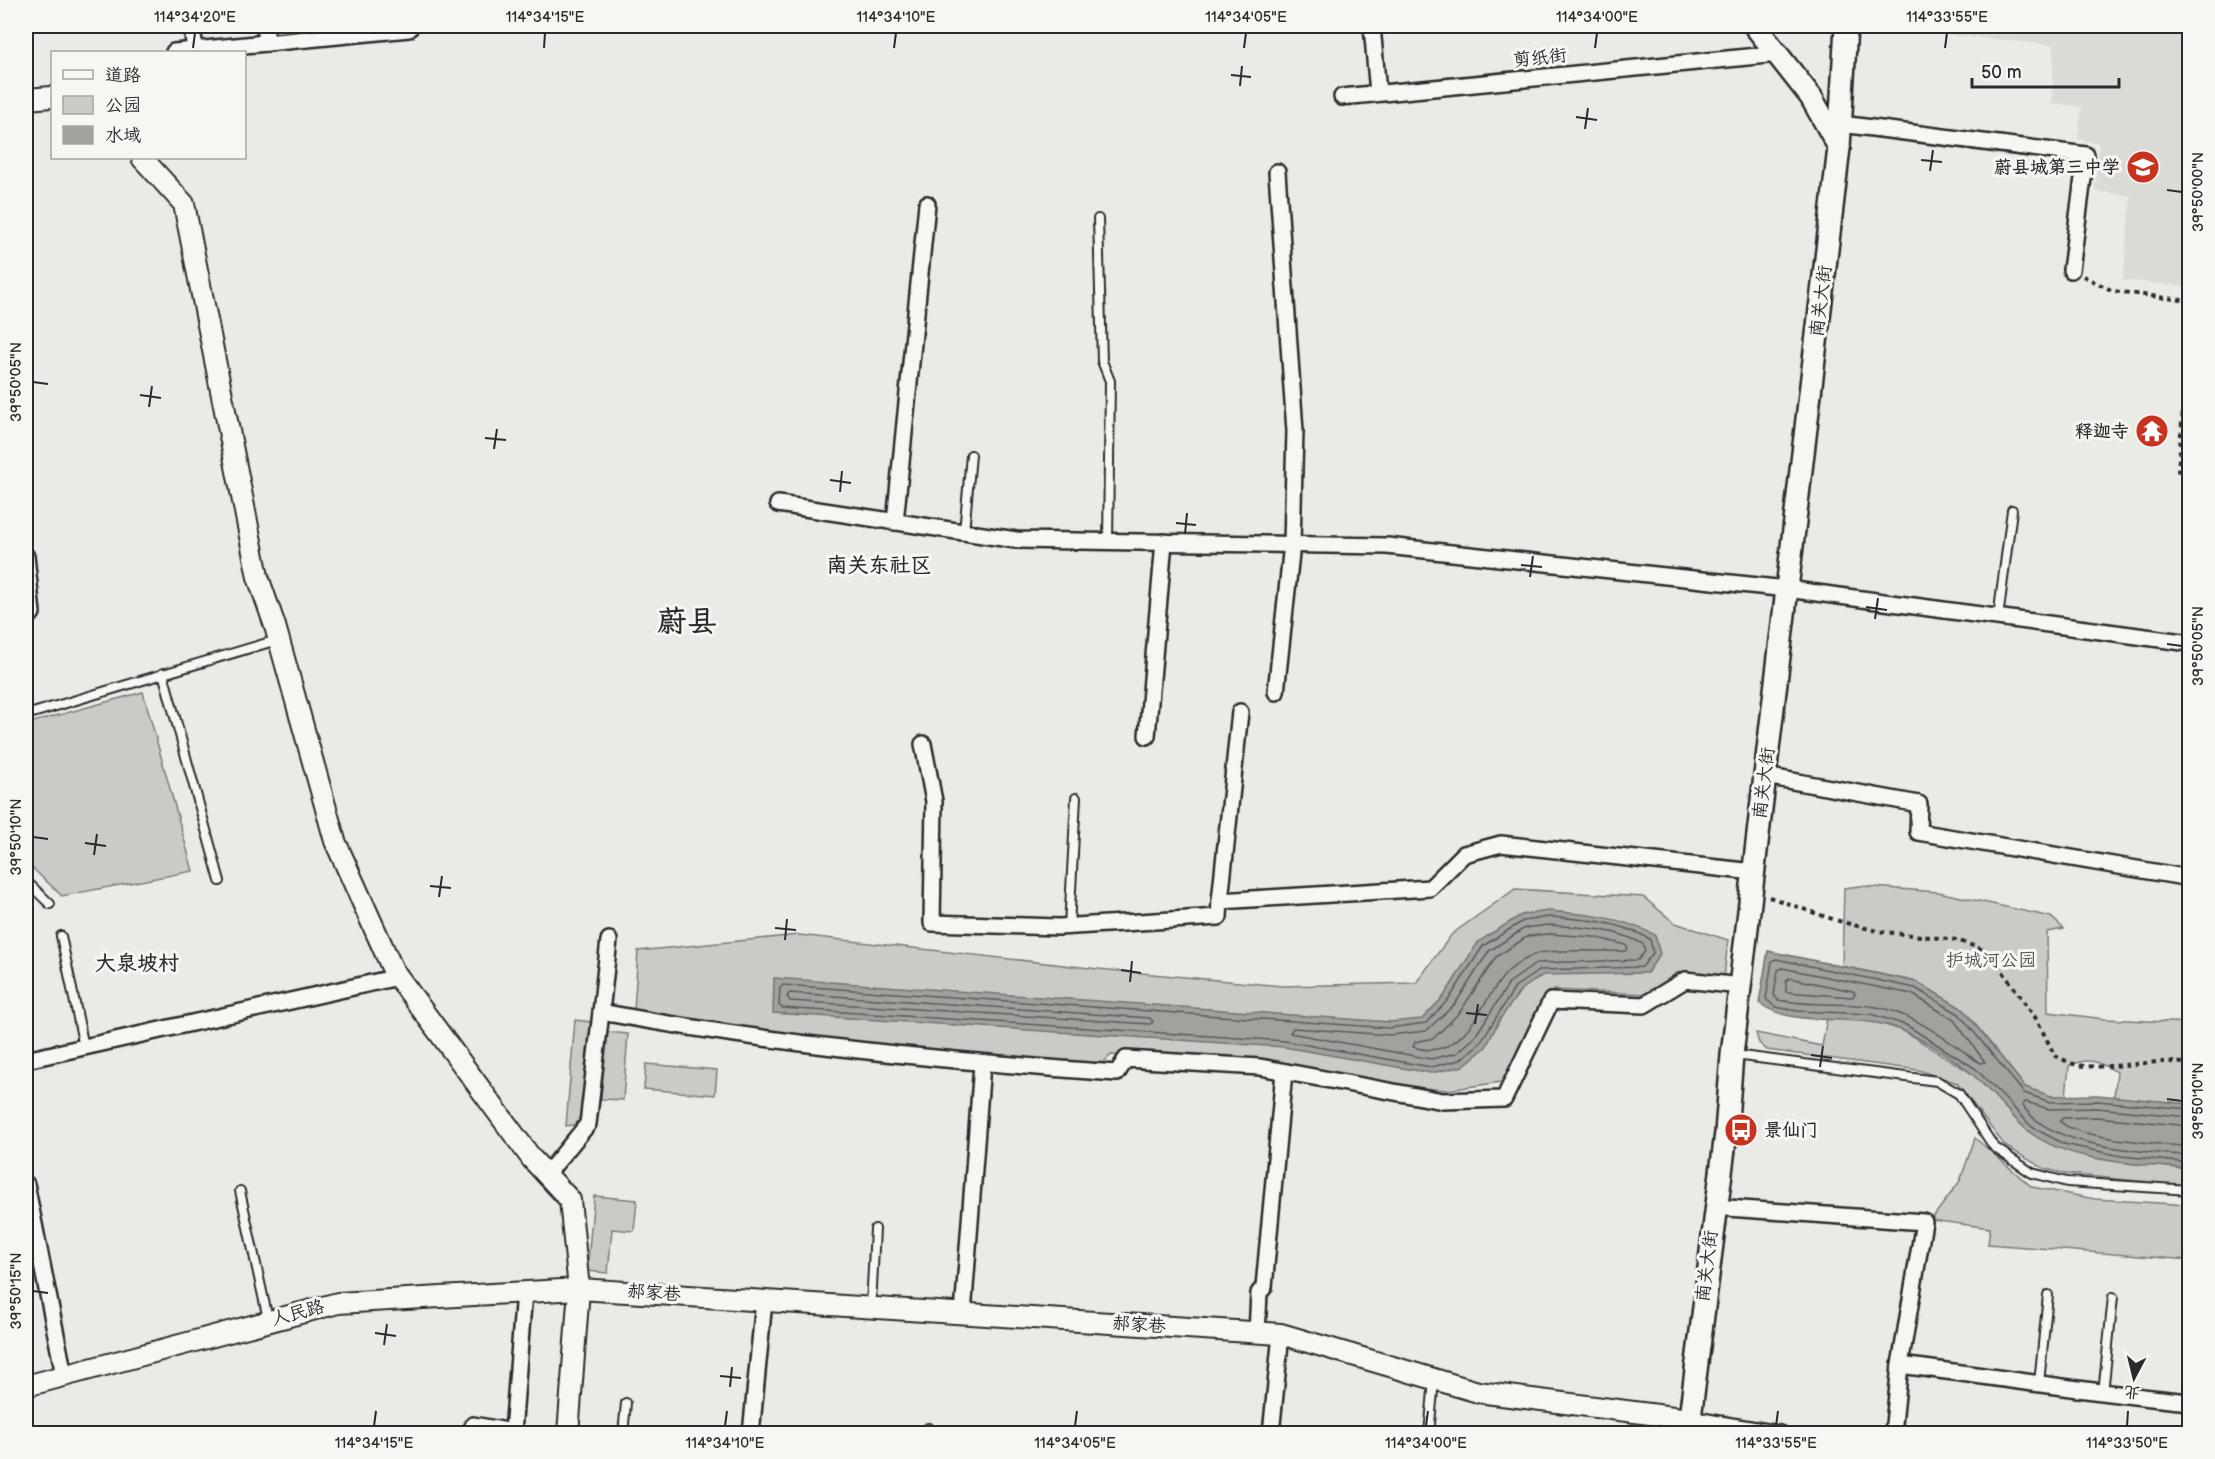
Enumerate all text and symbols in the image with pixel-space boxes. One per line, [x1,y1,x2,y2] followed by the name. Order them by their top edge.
[154,8,236,27] text: 114°34'20"E
[506,8,584,27] text: 114°34'15"E
[857,8,936,27] text: 114°34'10"E
[1205,8,1287,27] text: 114°34'05"E
[1556,8,1638,27] text: 114°34'00"E
[1906,8,1988,27] text: 114°33'55"E
[1512,45,1568,71] street label: 剪纸街
[51,51,246,159] legend
[1972,51,2119,89] scale bar
[1981,62,2022,83] text: 50 m
[105,65,141,86] text: 道路
[105,95,141,116] text: 公园
[105,125,141,146] text: 水域
[2125,149,2161,185] school or university icon: 蔚县城第三中学
[2189,152,2208,232] text: 39°50'00"N
[1994,157,2120,178] place label: 蔚县城第三中学
[1806,264,1836,338] street label: 南关大街
[7,342,26,422] text: 39°50'05"N
[2134,413,2170,449] temple icon: 释迦寺
[2075,421,2129,442] place label: 释迦寺
[827,553,932,578] district label: 南关东社区
[657,604,717,640] district label: 蔚县
[2189,606,2208,686] text: 39°50'05"N
[1749,746,1779,820] street label: 南关大街
[7,798,26,876] text: 39°50'10"N
[1946,950,2036,971] park label: 护城河公园
[95,951,179,976] district label: 大泉坡村
[2189,1062,2208,1140] text: 39°50'10"N
[1723,1112,1759,1148] bus stop icon: 景仙门
[1764,1120,1818,1141] place label: 景仙门
[1692,1229,1722,1303] street label: 南关大街
[7,1253,26,1329] text: 39°50'15"N
[626,1281,682,1305] street label: 郝家巷
[269,1296,327,1330] street label: 人民路
[1111,1313,1167,1337] street label: 郝家巷
[2104,1348,2164,1408] north arrow
[2123,1381,2141,1402] text: 北
[335,1434,413,1453] text: 114°34'15"E
[686,1434,765,1453] text: 114°34'10"E
[1034,1434,1116,1453] text: 114°34'05"E
[1385,1434,1467,1453] text: 114°34'00"E
[1735,1434,1817,1453] text: 114°33'55"E
[2086,1434,2168,1453] text: 114°33'50"E

